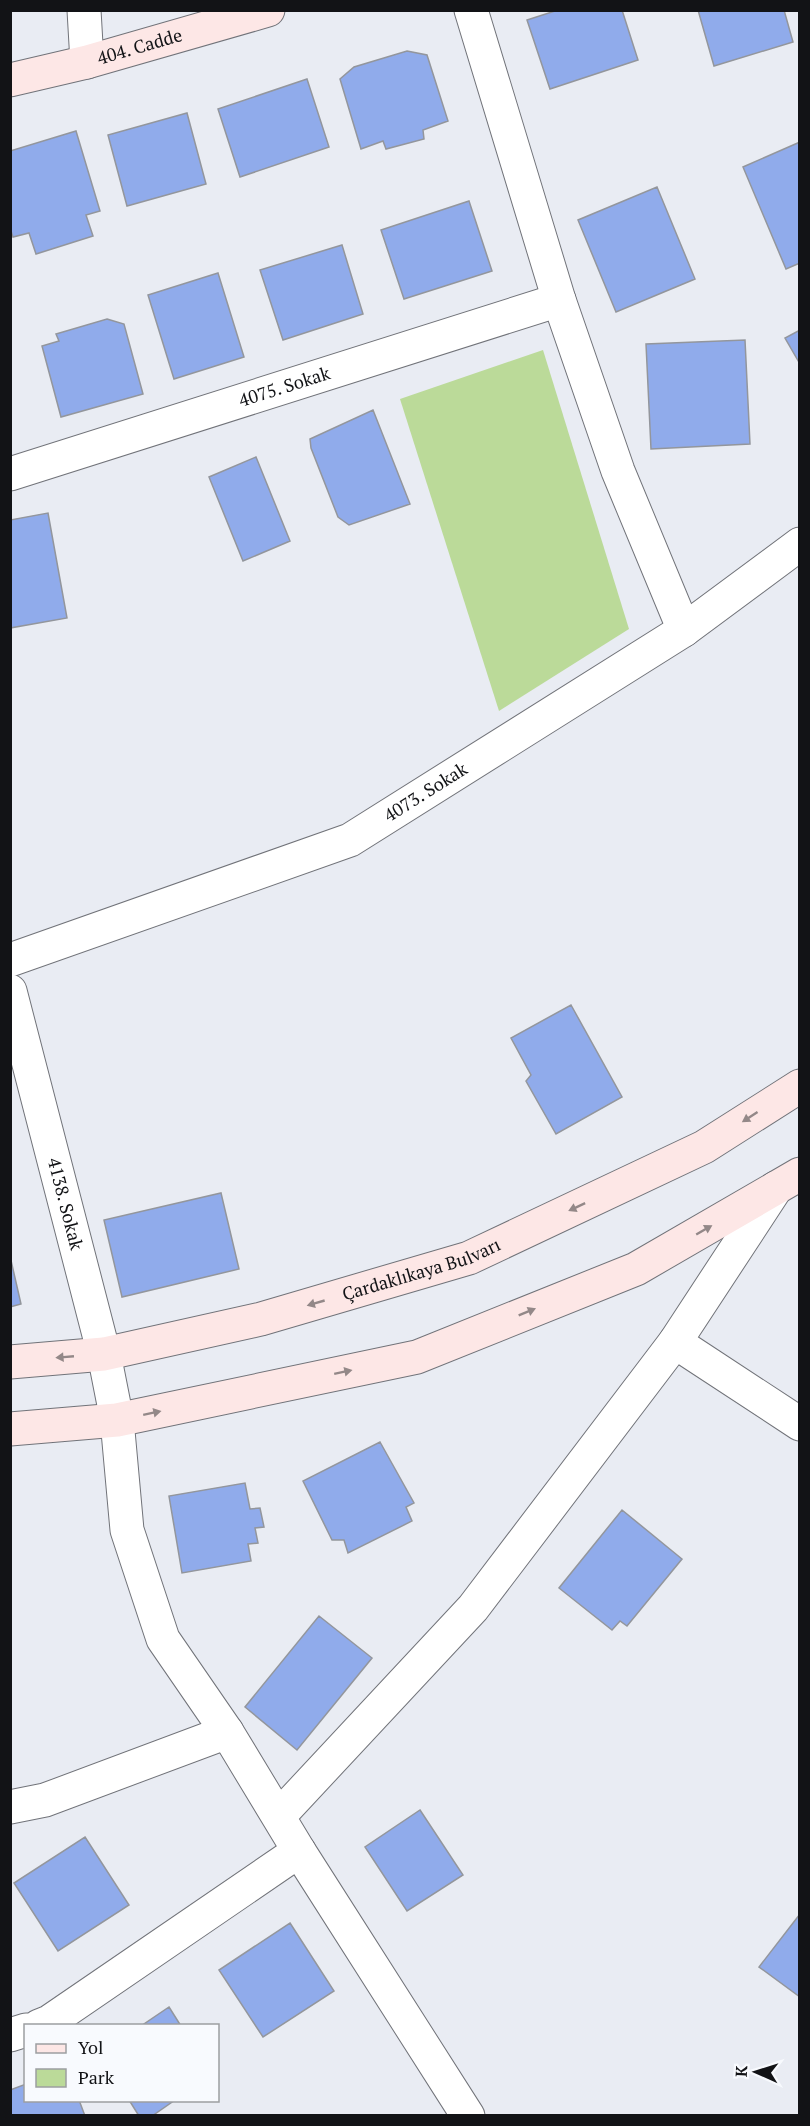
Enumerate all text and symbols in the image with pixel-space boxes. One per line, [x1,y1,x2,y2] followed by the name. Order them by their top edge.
[94,22,185,69] street label: 404. Cadde
[236,360,334,412] street label: 4075. Sokak
[379,756,472,827] street label: 4073. Sokak
[742,1111,758,1122] one-way arrow
[43,1155,90,1253] street label: 4138. Sokak
[569,1202,586,1211] one-way arrow
[696,1225,713,1235] one-way arrow
[339,1232,504,1306] street label: Çardaklıkaya Bulvarı
[307,1299,325,1308] one-way arrow
[519,1307,537,1317] one-way arrow
[55,1352,74,1362] one-way arrow
[333,1367,352,1376] one-way arrow
[143,1407,161,1417] one-way arrow
[24,2024,219,2102] legend
[78,2035,103,2059] text: Yol
[726,2042,786,2102] north arrow
[730,2064,752,2077] text: K
[78,2065,115,2089] text: Park

